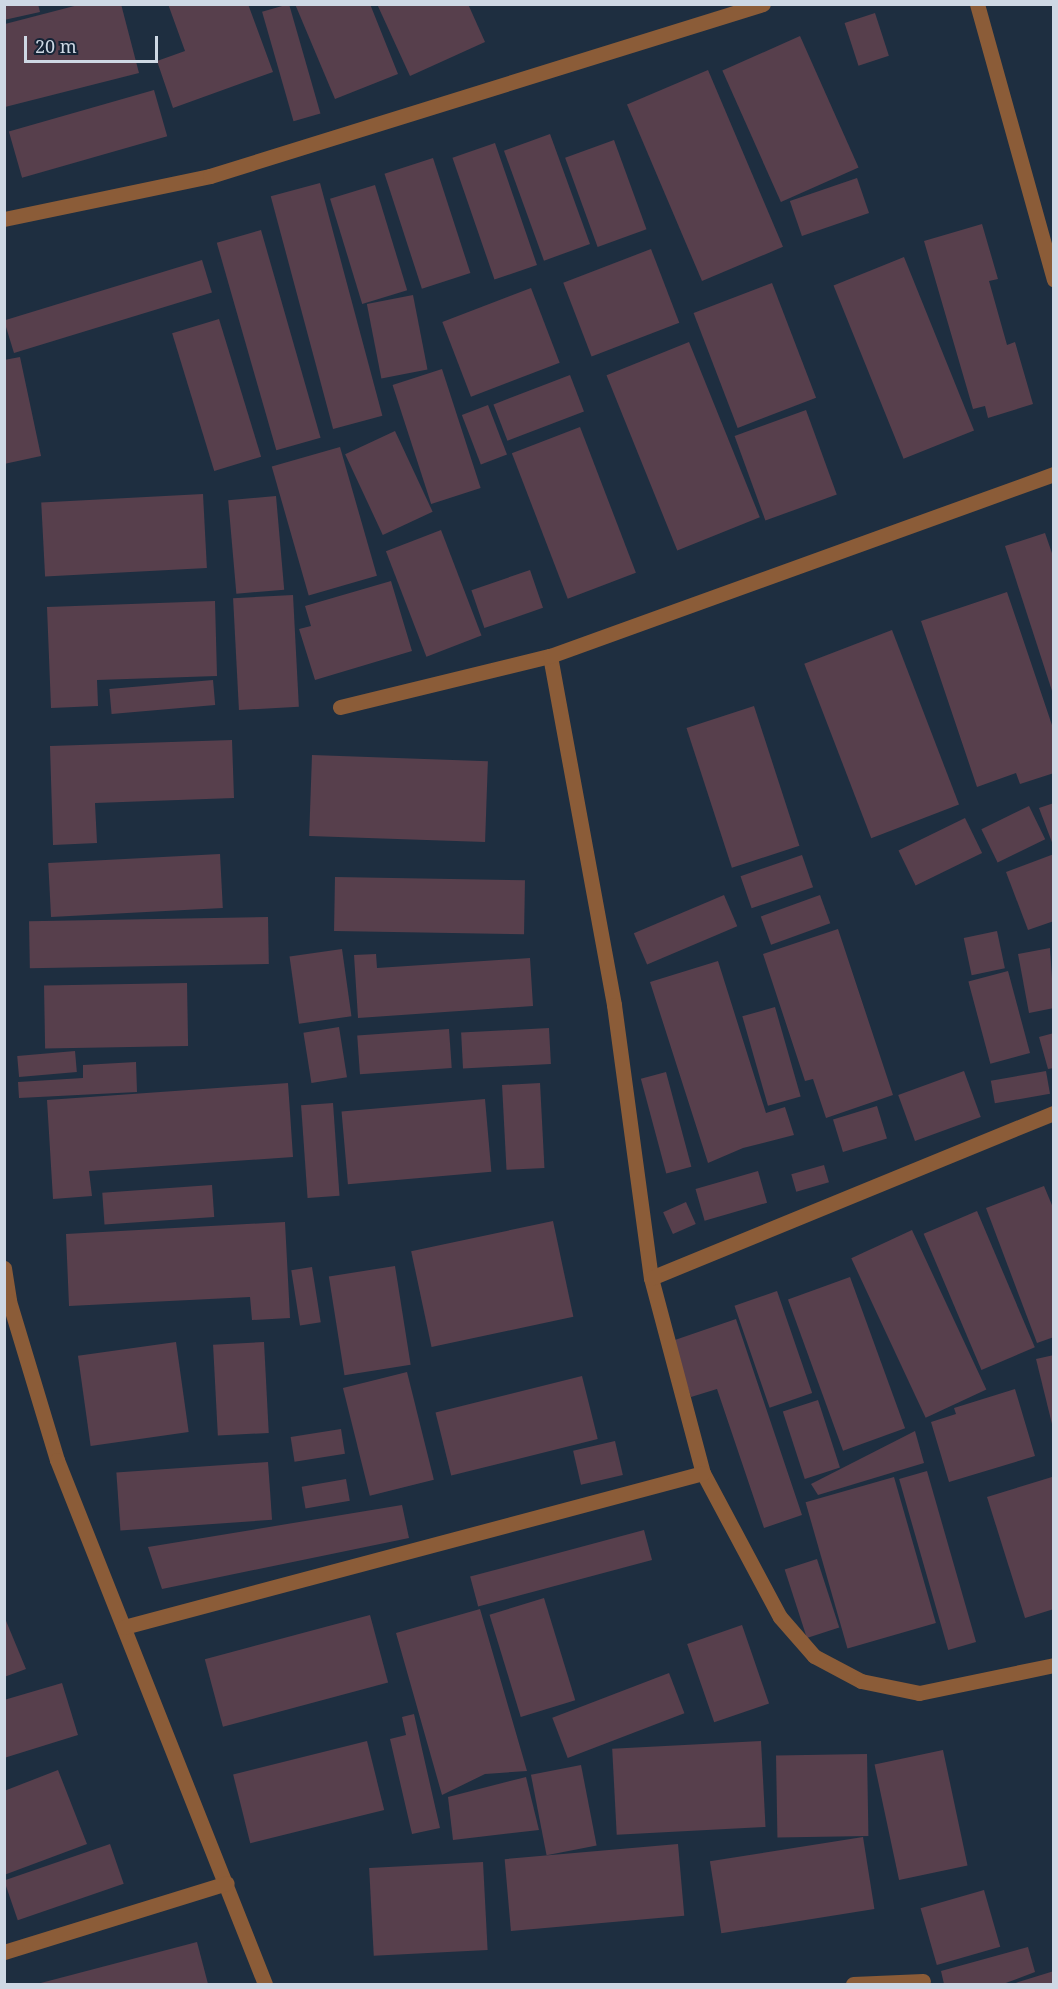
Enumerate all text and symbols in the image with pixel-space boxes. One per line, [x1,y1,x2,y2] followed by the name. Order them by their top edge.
[27,24,160,62] scale bar
[35,34,77,58] text: 20 m

